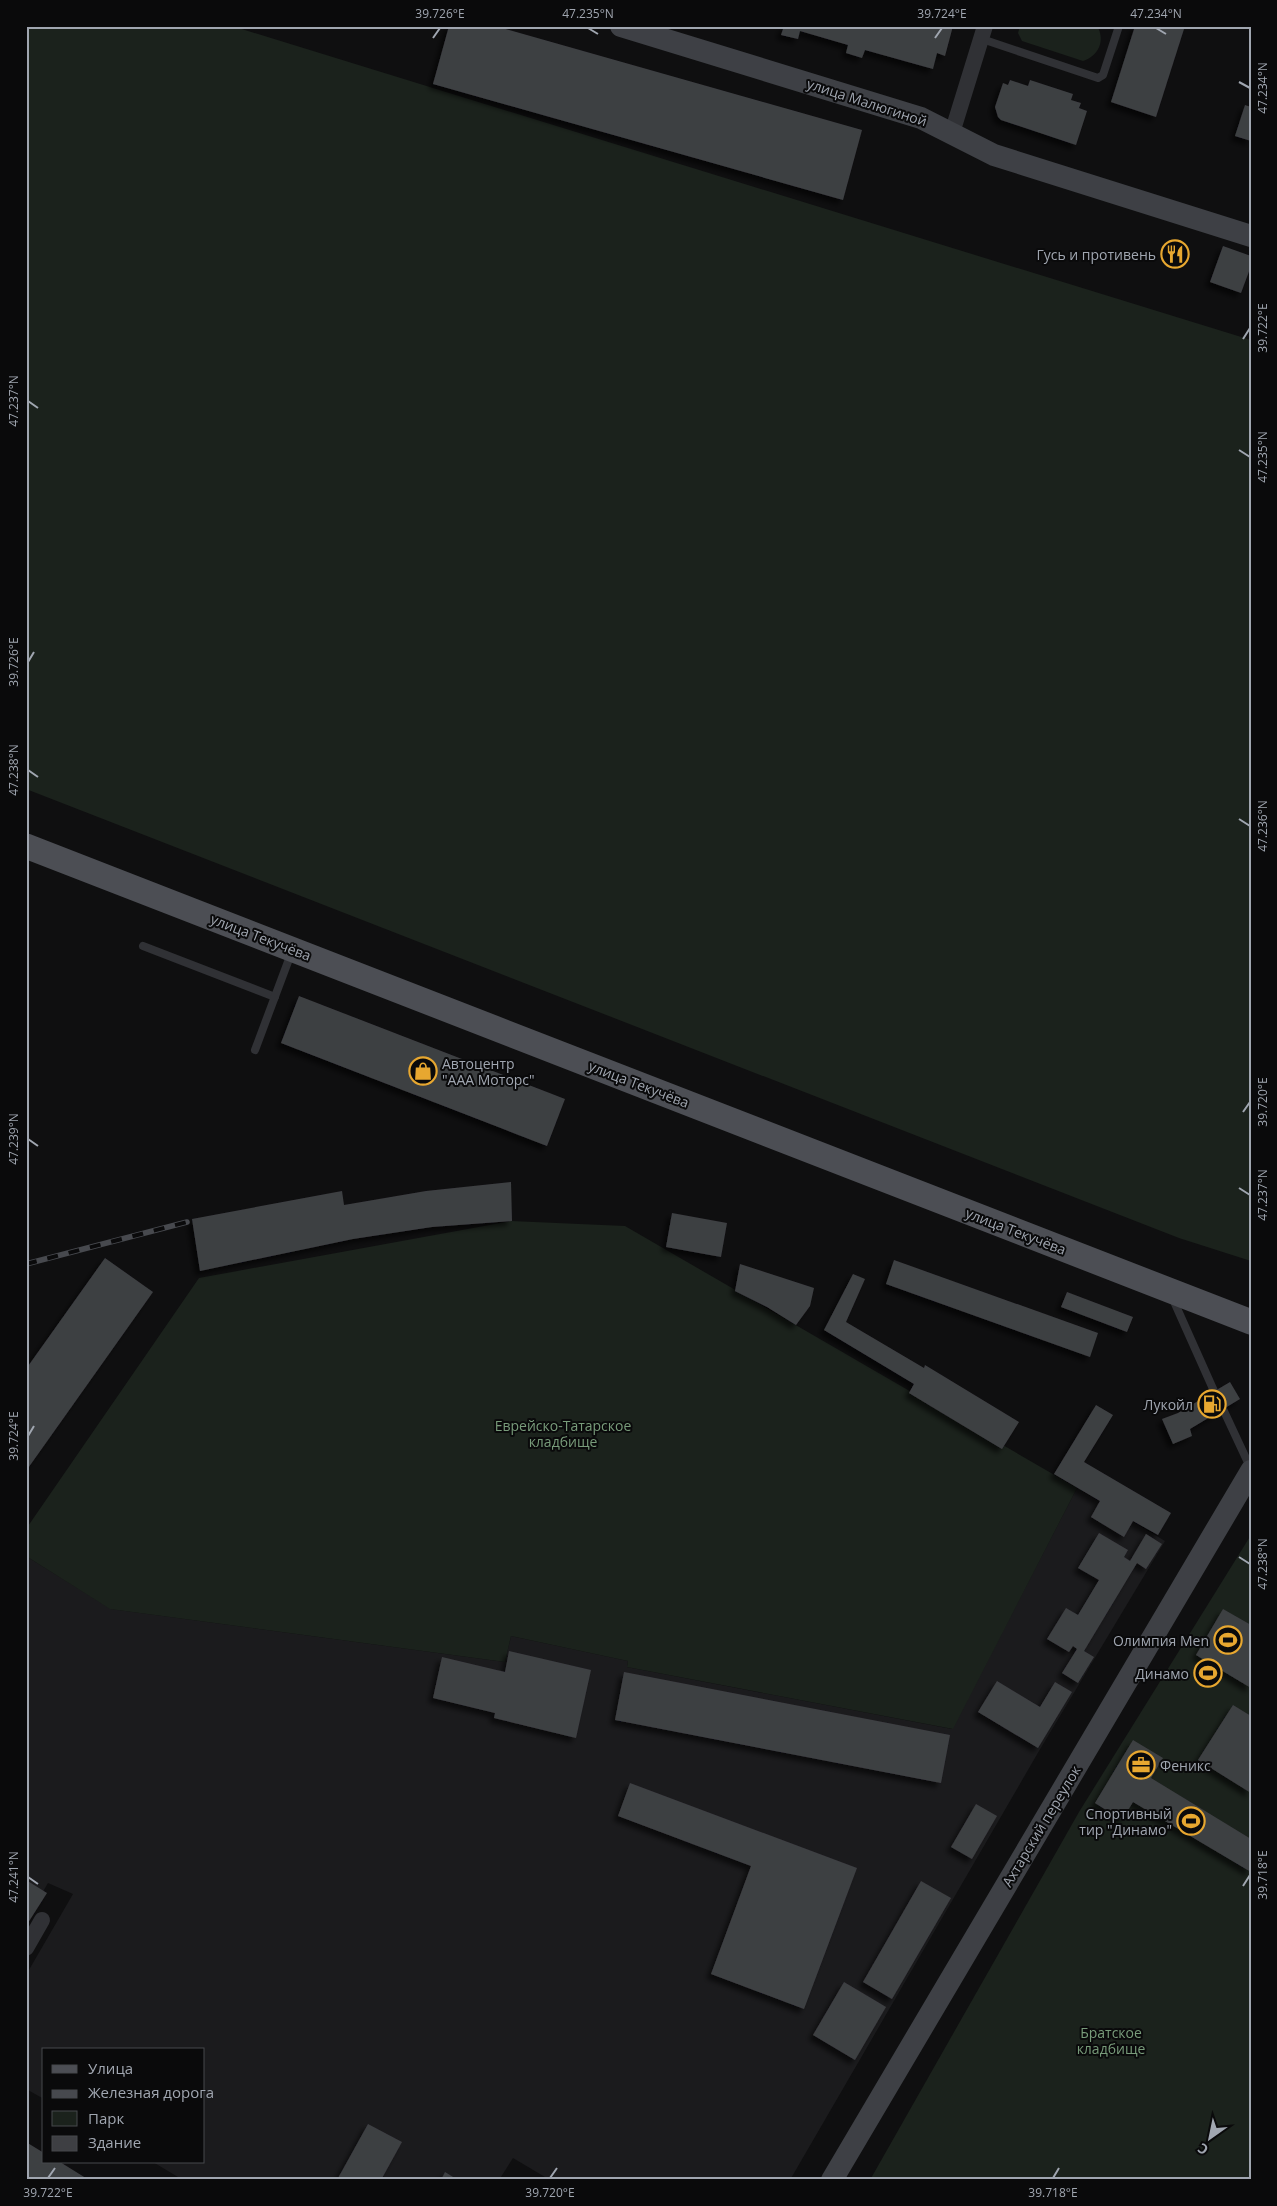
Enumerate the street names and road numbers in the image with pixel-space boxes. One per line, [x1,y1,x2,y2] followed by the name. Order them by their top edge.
[805,74,929,130] street label: улица Малюгиной
[208,909,314,965] street label: улица Текучёва
[586,1056,692,1112] street label: улица Текучёва
[963,1203,1069,1259] street label: улица Текучёва
[997,1761,1085,1890] street label: Ахтарский переулок

